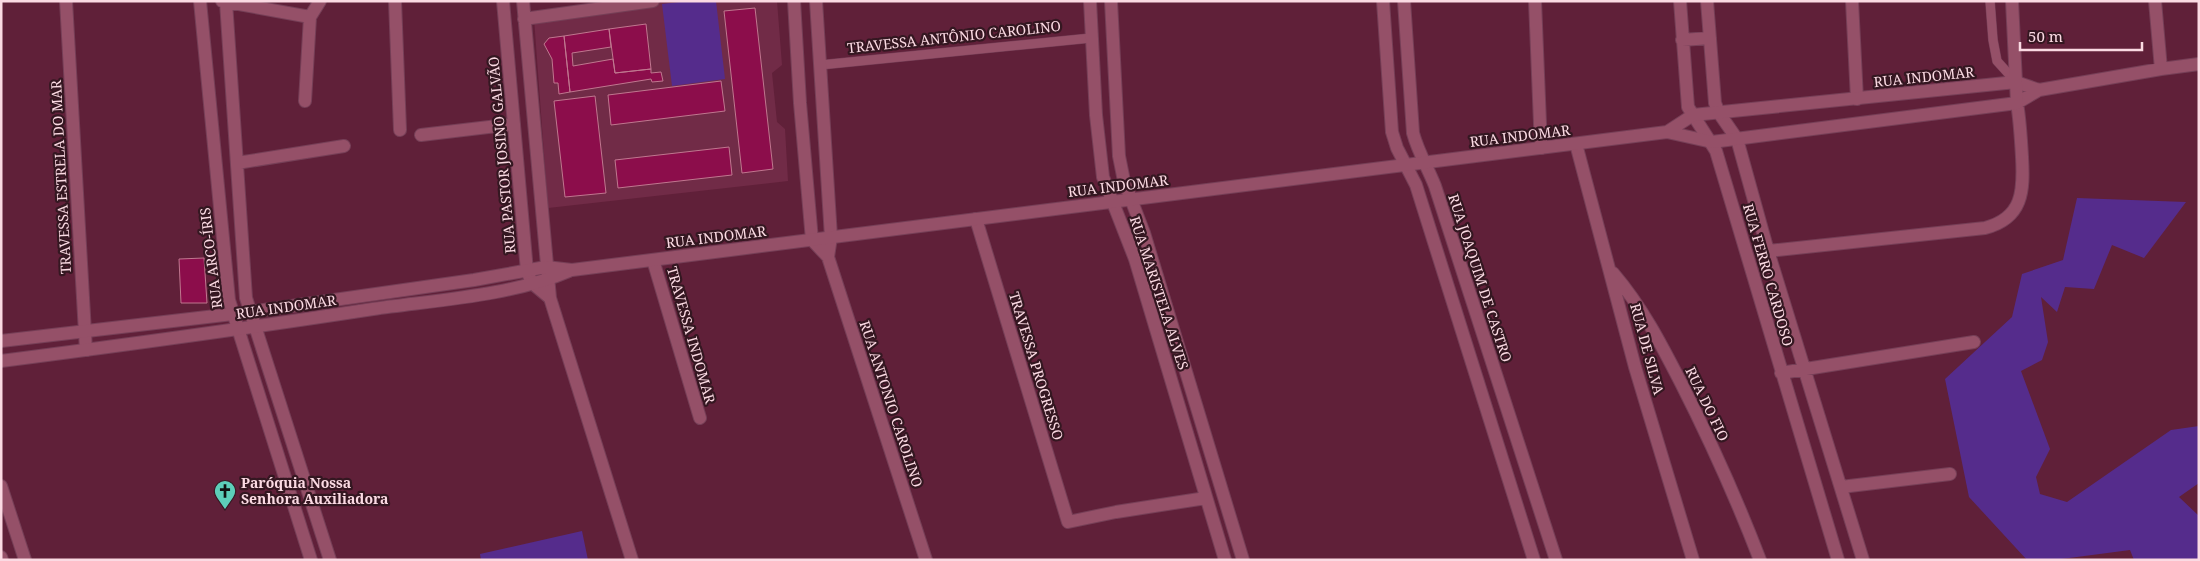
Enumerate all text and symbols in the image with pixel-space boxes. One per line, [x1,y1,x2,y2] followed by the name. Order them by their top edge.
[846,16,1062,57] street label: TRAVESSA ANTÔNIO CAROLINO
[2020,20,2142,52] scale bar
[2028,26,2063,46] text: 50 m
[483,56,520,254] street label: RUA PASTOR JOSINO GALVÃO
[1873,62,1976,91] street label: RUA INDOMAR
[46,79,75,275] street label: TRAVESSA ESTRELA DO MAR
[1469,120,1572,151] street label: RUA INDOMAR
[1067,170,1170,201] street label: RUA INDOMAR
[1444,191,1517,364] street label: RUA JOAQUIM DE CASTRO
[1739,201,1798,348] street label: RUA FERRO CARDOSO
[195,207,226,310] street label: RUA ARCO-ÍRIS
[1126,214,1193,372] street label: RUA MARISTELA ALVES
[665,221,768,252] street label: RUA INDOMAR
[663,264,720,406] street label: TRAVESSA INDOMAR
[1005,289,1068,442] street label: TRAVESSA PROGRESSO
[235,290,338,323] street label: RUA INDOMAR
[1626,301,1669,397] street label: RUA DE SILVA
[856,318,927,490] street label: RUA ANTONIO CAROLINO
[1681,364,1734,444] street label: RUA DO FIO
[241,473,388,508] place label: Paróquia Nossa Senhora Auxiliadora
[213,479,237,510] church icon: Paróquia Nossa Senhora Auxiliadora

